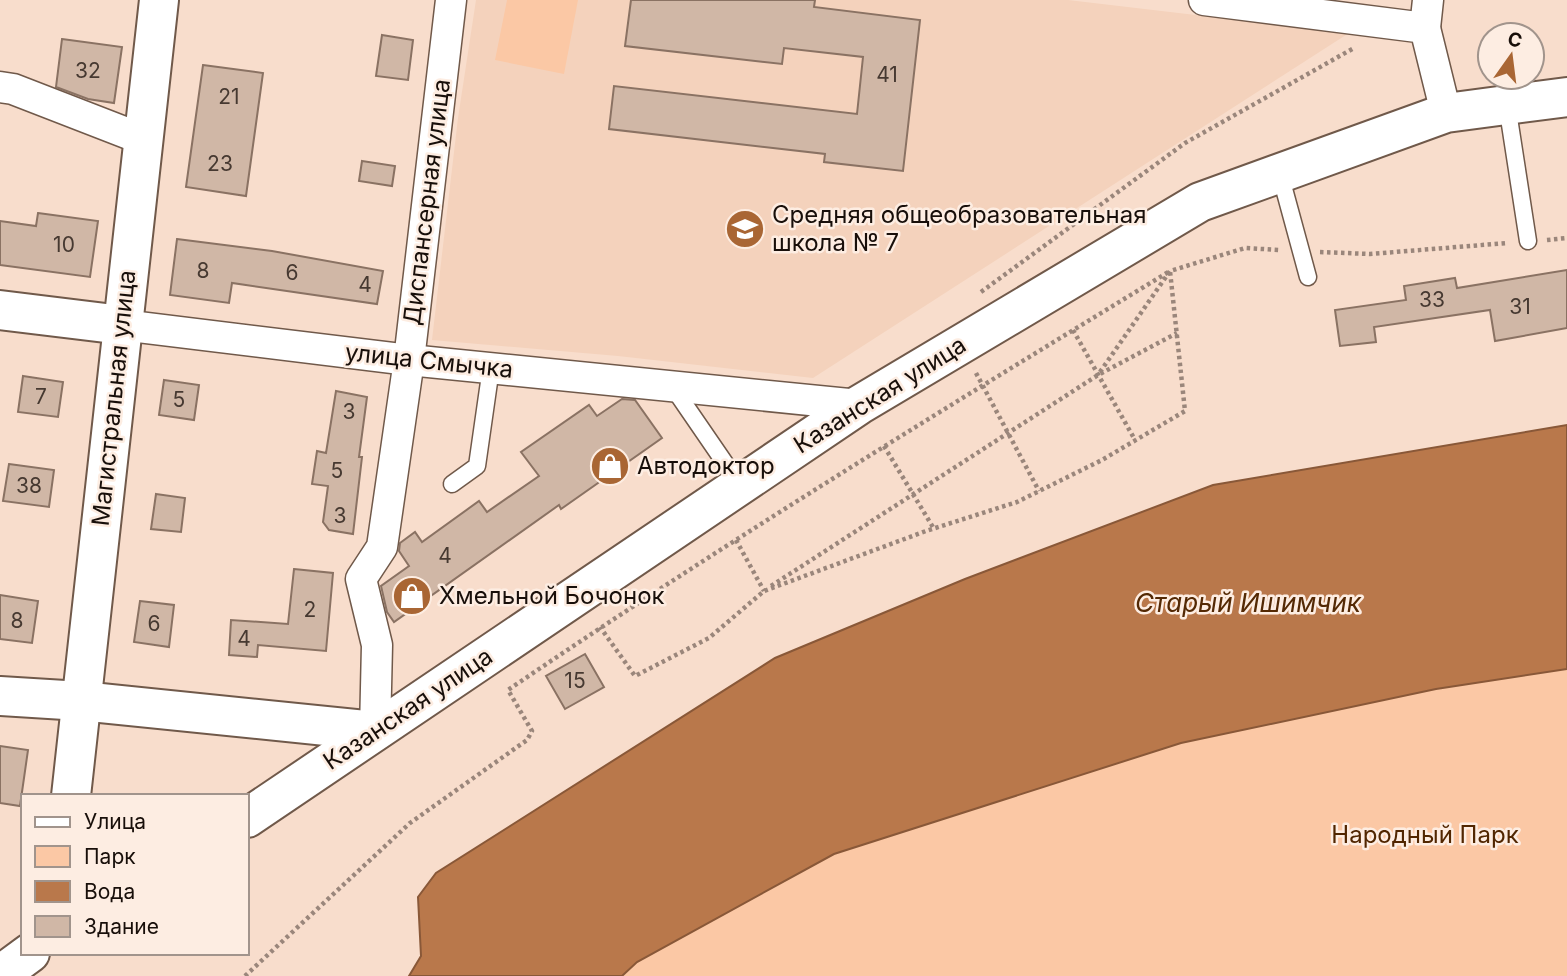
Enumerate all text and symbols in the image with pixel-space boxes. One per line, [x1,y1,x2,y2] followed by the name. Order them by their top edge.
[1476,21,1546,91] north arrow
[1505,27,1525,53] text: С
[75,58,101,83] house number: 32
[876,62,898,87] house number: 41
[397,77,456,327] street label: Диспансерная улица
[218,84,240,109] house number: 21
[207,151,233,176] house number: 23
[772,200,1147,257] place label: Средняя общеобразовательная школа № 7
[724,208,766,250] school or university icon: Средняя общеобразовательная школа № 7
[53,232,75,257] house number: 10
[197,258,210,283] house number: 8
[285,260,299,285] house number: 6
[86,269,141,527] street label: Магистральная улица
[358,272,372,297] house number: 4
[1419,287,1445,312] house number: 33
[1509,294,1531,319] house number: 31
[788,330,971,459] street label: Казанская улица
[344,337,515,384] street label: улица Смычка
[35,384,47,409] house number: 7
[173,387,185,412] house number: 5
[343,399,355,424] house number: 3
[589,445,631,487] shop icon: Автодоктор
[637,451,775,480] place label: Автодоктор
[331,458,343,483] house number: 5
[16,473,42,498] house number: 38
[334,503,346,528] house number: 3
[438,543,452,568] house number: 4
[391,575,433,617] shop icon: Хмельной Бочонок
[439,581,665,610] place label: Хмельной Бочонок
[1135,587,1362,618] water label: Старый Ишимчик
[304,597,316,622] house number: 2
[11,608,24,633] house number: 8
[147,611,161,636] house number: 6
[237,626,251,651] house number: 4
[318,641,498,776] street label: Казанская улица
[564,668,586,693] house number: 15
[21,794,248,955] legend
[84,809,146,834] text: Улица
[1331,820,1519,849] park label: Народный Парк
[84,844,136,869] text: Парк
[84,879,135,904] text: Вода
[84,914,159,939] text: Здание

